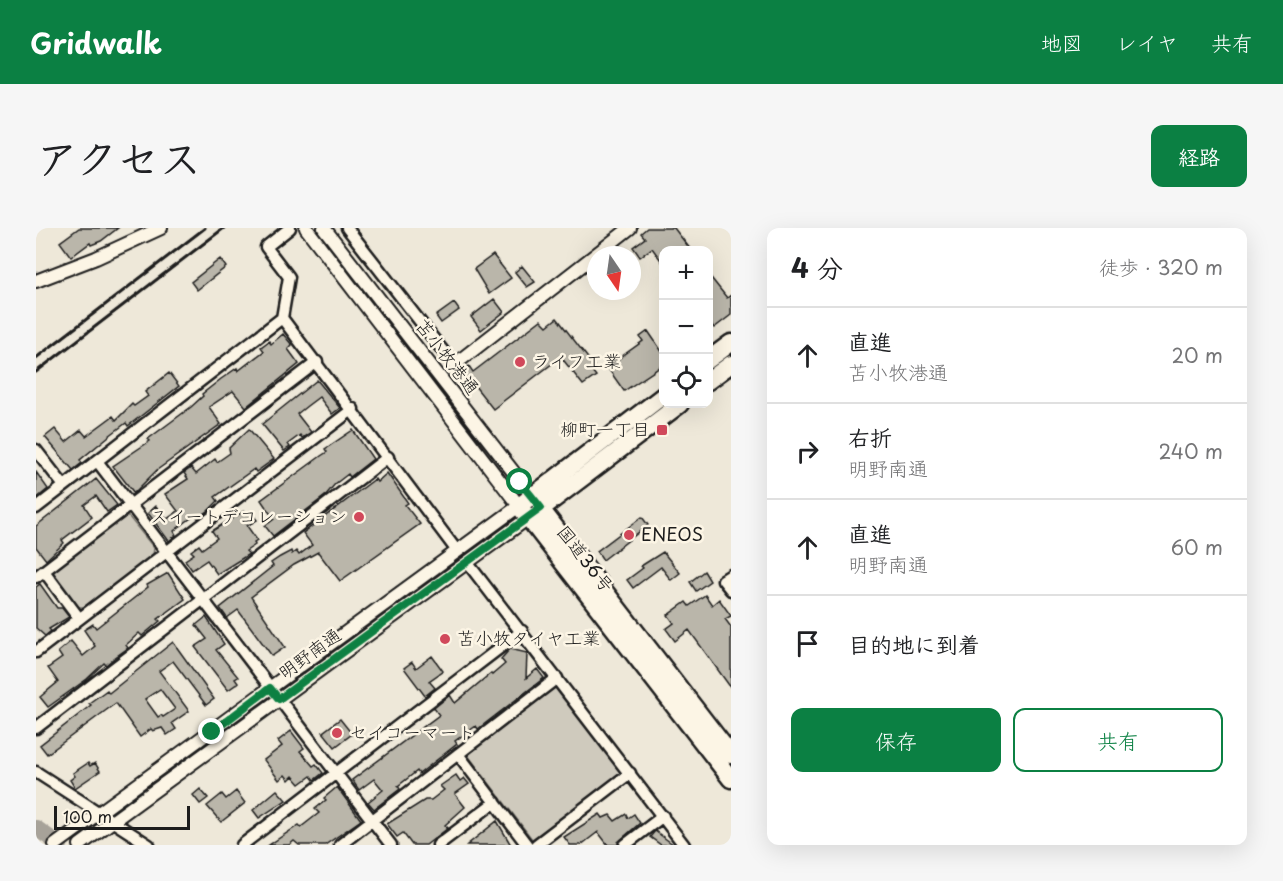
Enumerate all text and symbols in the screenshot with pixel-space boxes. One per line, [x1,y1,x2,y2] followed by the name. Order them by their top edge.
[30,21,162,64] text: Gridwalk
[1041,26,1083,58] text: 地図
[1116,26,1178,58] text: レイヤ
[1211,26,1253,58] text: 共有
[36,125,201,188] text: アクセス
[1151,125,1247,187] button: 経路
[587,246,641,300] north arrow
[659,246,713,408] map controls
[659,246,713,300] button: +
[791,248,843,287] text: 4 分
[1099,252,1223,282] text: 徒歩 · 320 m
[659,300,713,354] button: −
[410,312,487,400] street label: 苫小牧港通
[848,324,892,357] text: 直進
[791,339,824,372] icon: ahead
[1171,340,1223,370] text: 20 m
[532,347,621,374] place label: ライフ工業
[659,354,713,408] button: locate
[513,355,527,369] marker: ライフ工業
[848,357,948,387] text: 苫小牧港通
[560,415,650,442] place label: 柳町一丁目
[848,420,892,453] text: 右折
[655,423,669,437] marker: 柳町一丁目
[791,435,824,468] icon: right
[1158,436,1223,466] text: 240 m
[848,453,928,483] text: 明野南通
[506,468,532,494] route start
[150,502,347,529] place label: スイートデコレーション
[352,510,366,524] marker: スイートデコレーション
[848,516,892,549] text: 直進
[551,519,621,597] street label: 国道36号
[641,520,703,547] place label: ENEOS
[622,528,636,542] marker: ENEOS
[791,531,824,564] icon: ahead
[1171,532,1223,562] text: 60 m
[848,549,928,579] text: 明野南通
[272,621,346,685] street label: 明野南通
[457,624,600,651] place label: 苫小牧タイヤ工業
[791,627,824,660] icon: arrive
[848,627,980,660] text: 目的地に到着
[438,632,452,646] marker: 苫小牧タイヤ工業
[791,708,1001,772] button: 保存
[1013,708,1223,772] button: 共有
[198,718,224,744] route end
[349,718,475,745] place label: セイコーマート
[330,726,344,740] marker: セイコーマート
[54,803,190,830] scale bar
[63,804,112,828] text: 100 m

